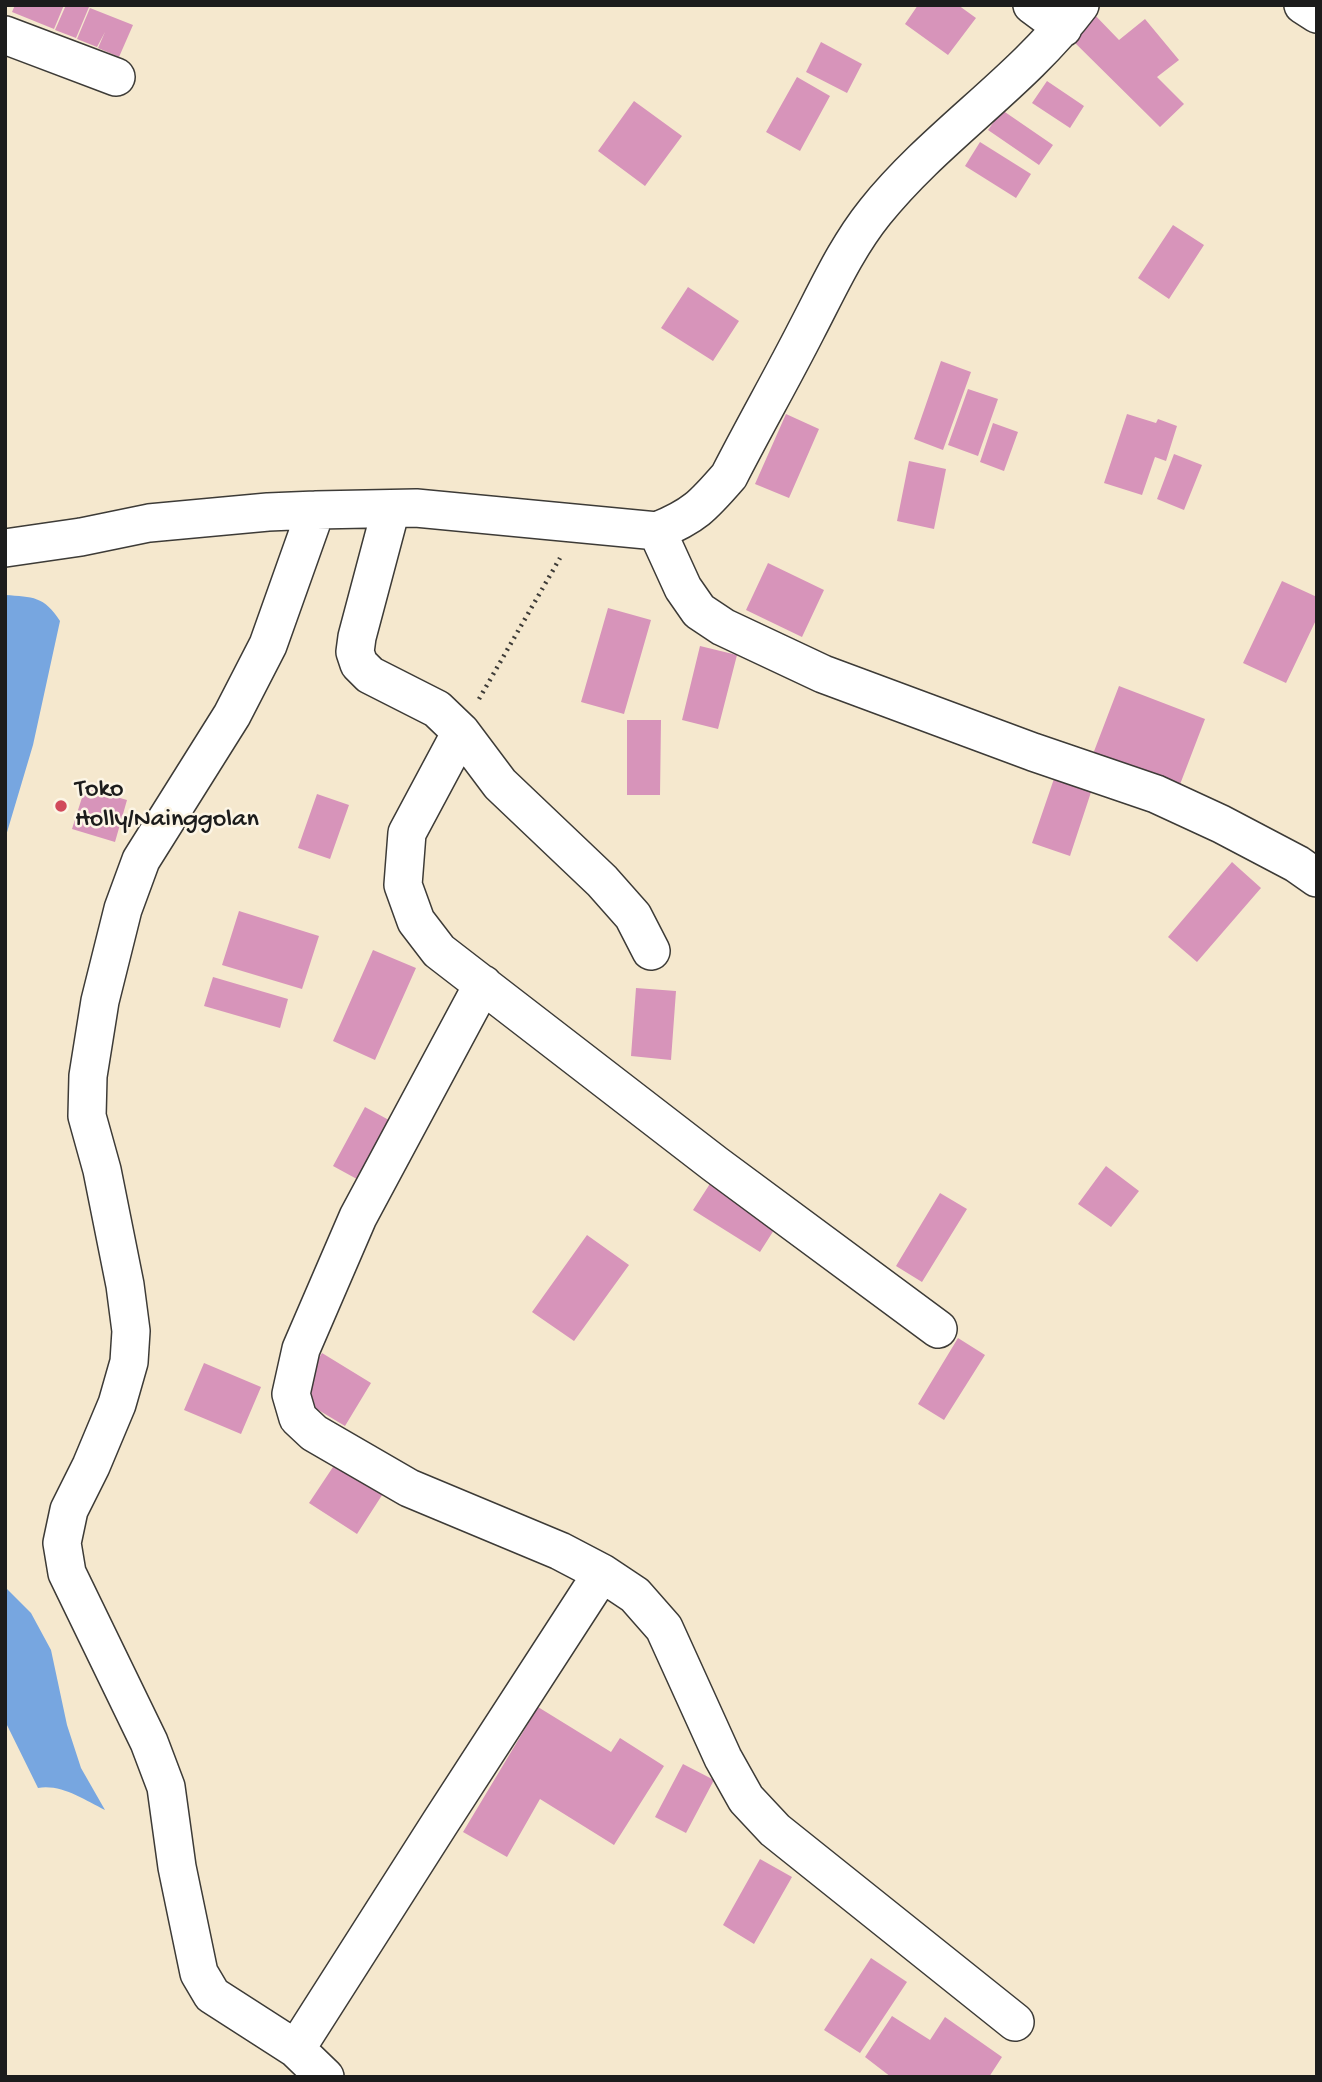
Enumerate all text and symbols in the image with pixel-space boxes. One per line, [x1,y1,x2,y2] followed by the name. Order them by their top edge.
[75,775,259,836] place label: Toko Holly/Nainggolan
[53,798,69,814] marker: Toko Holly/Nainggolan

